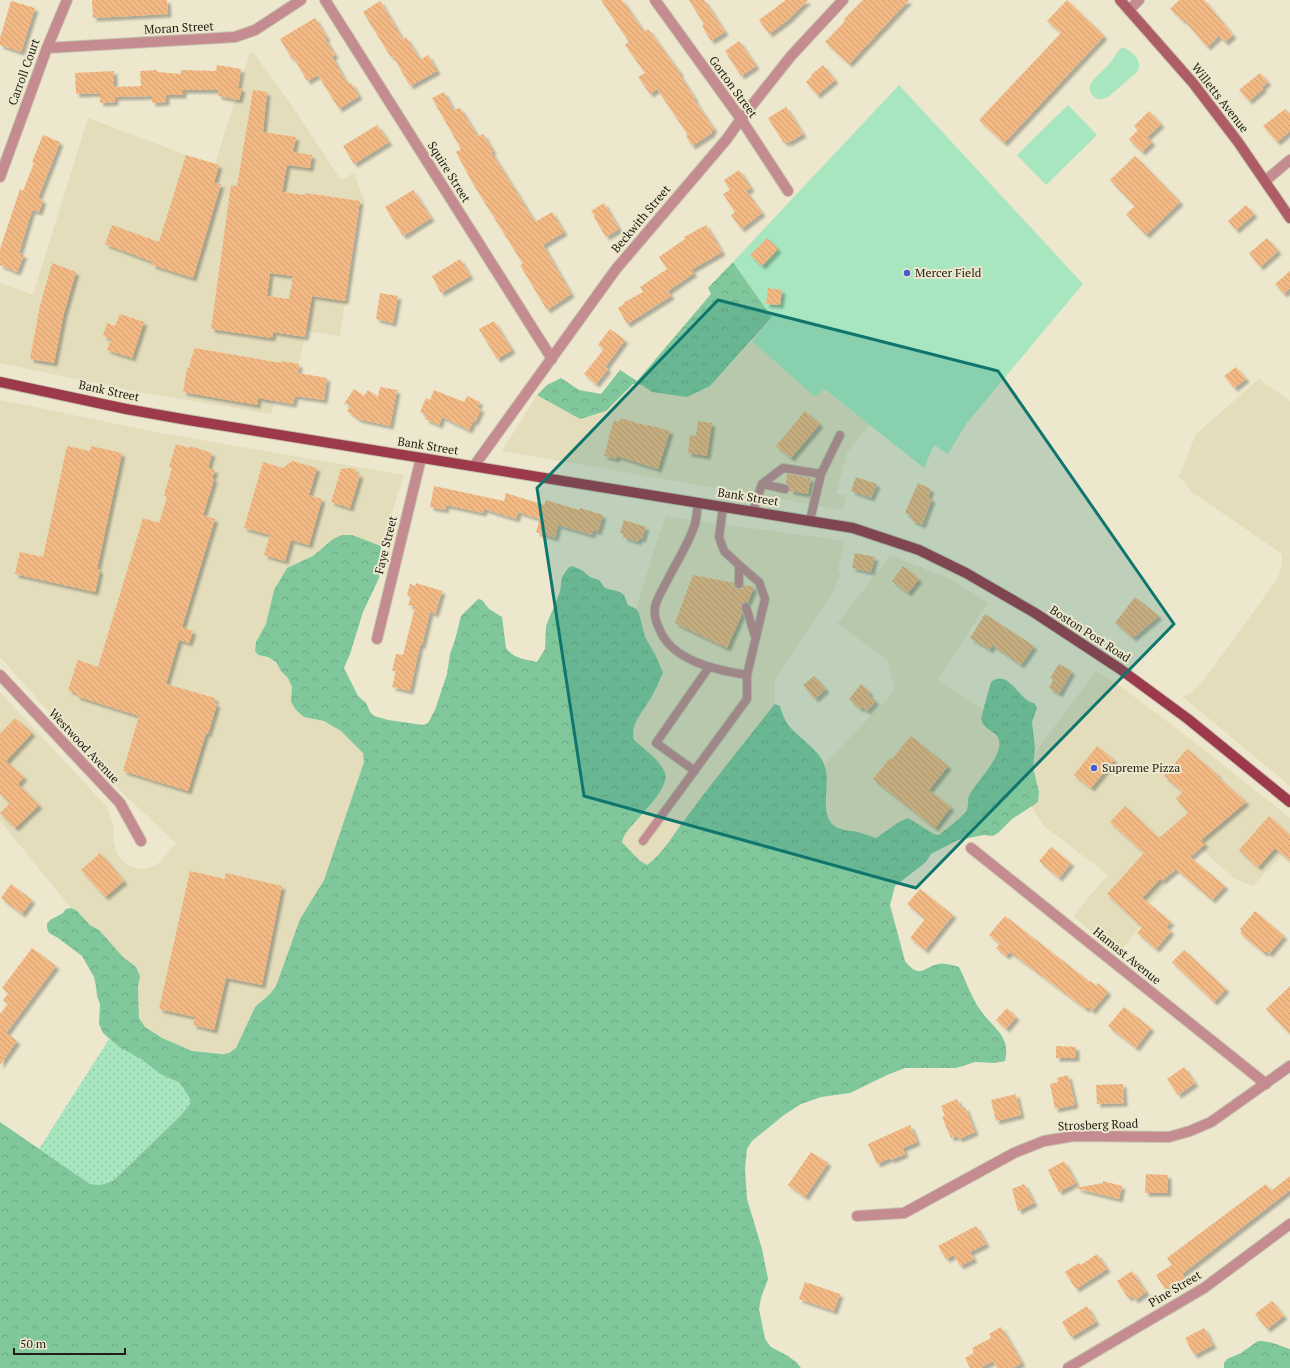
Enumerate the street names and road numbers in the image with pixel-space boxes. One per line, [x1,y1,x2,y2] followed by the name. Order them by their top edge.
[144,18,215,37] street label: Moran Street
[5,36,43,107] street label: Carroll Court
[706,53,761,121] street label: Gorton Street
[1189,60,1252,135] street label: Willetts Avenue
[425,138,474,205] street label: Squire Street
[608,181,674,256] street label: Beckwith Street
[77,377,141,404] street label: Bank Street
[396,433,460,458] street label: Bank Street
[716,484,780,509] street label: Bank Street
[371,514,400,576] street label: Faye Street
[1047,602,1134,665] street label: Boston Post Road
[46,705,123,786] street label: Westwood Avenue
[1090,924,1164,988] street label: Hamast Avenue
[1057,1116,1139,1133] street label: Strosberg Road
[1146,1267,1204,1310] street label: Pine Street

